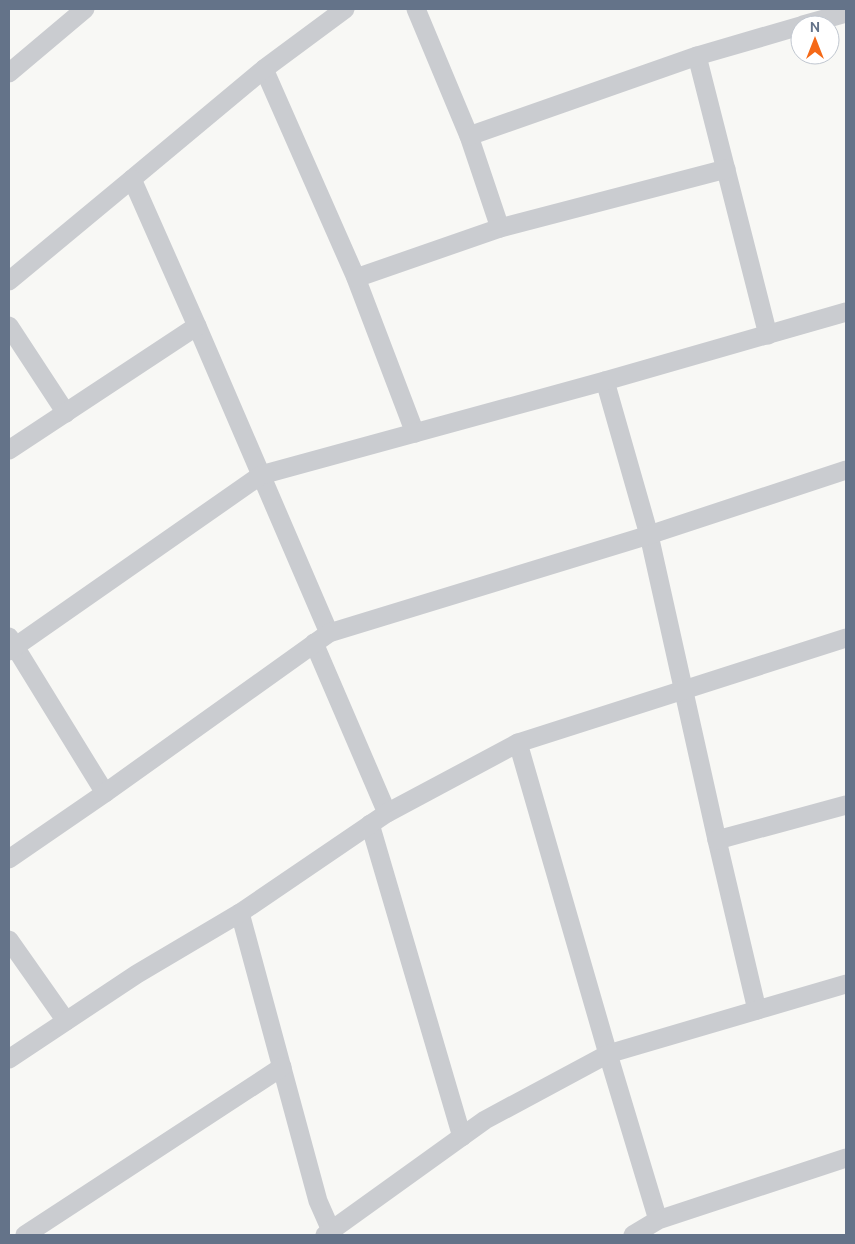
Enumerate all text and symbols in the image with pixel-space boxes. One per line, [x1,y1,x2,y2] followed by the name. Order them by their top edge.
[790,15,840,65] north arrow
[810,19,820,35] text: N

